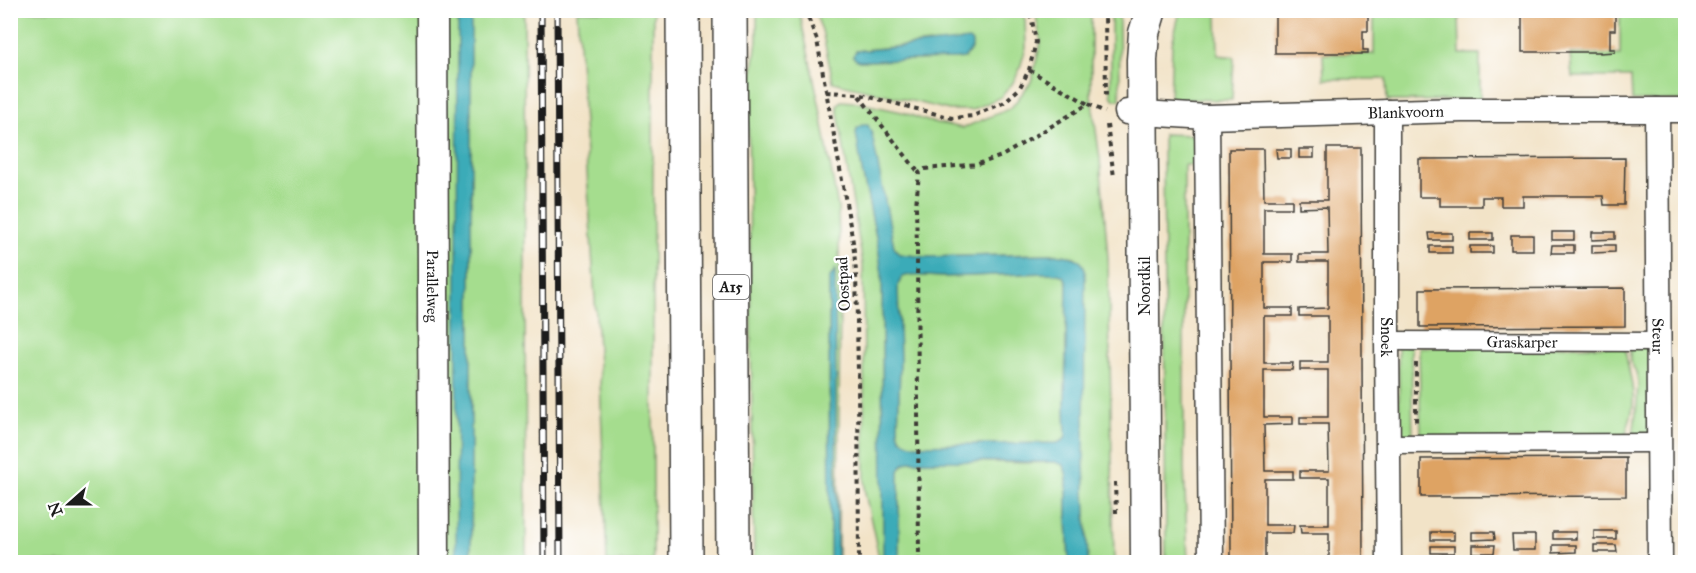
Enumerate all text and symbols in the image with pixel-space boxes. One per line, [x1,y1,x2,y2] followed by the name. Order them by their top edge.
[1367,101,1445,122] street label: Blankvoorn
[423,250,443,323] street label: Parallelweg
[1135,255,1154,316] street label: Noordkil
[832,256,854,312] street label: Oostpad
[713,275,749,299] road number: A15
[1378,317,1397,358] street label: Snoek
[1649,318,1668,354] street label: Steur
[1486,332,1558,351] street label: Graskarper
[39,474,99,534] north arrow
[44,499,67,519] text: N

